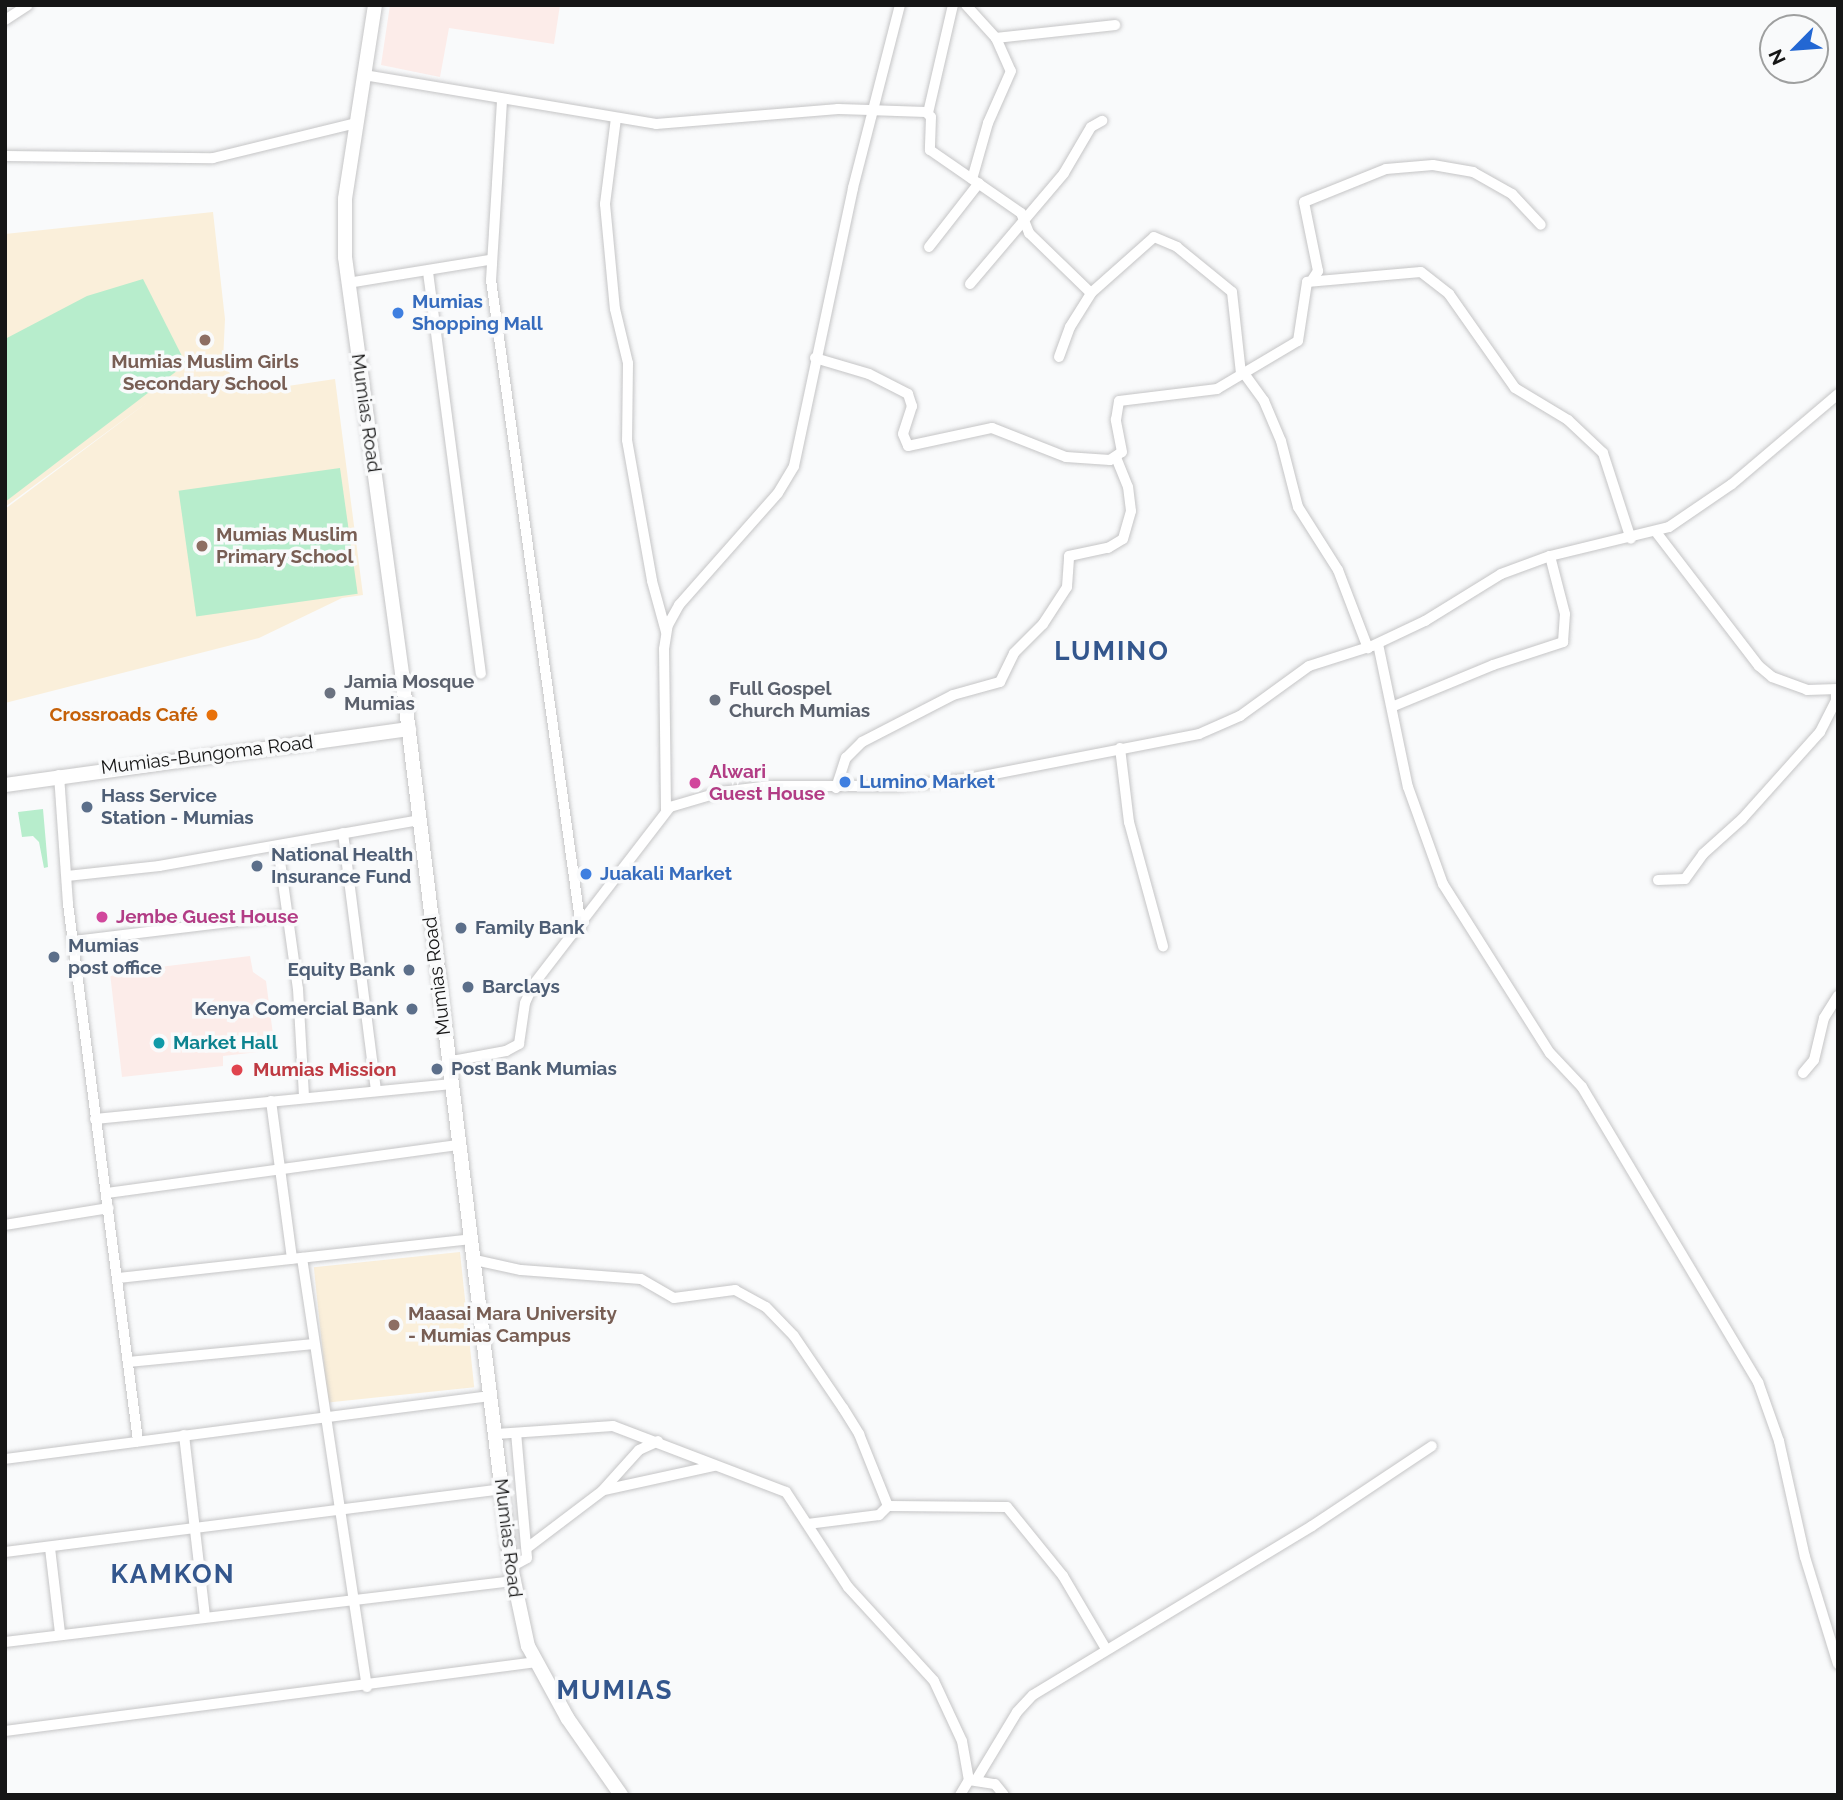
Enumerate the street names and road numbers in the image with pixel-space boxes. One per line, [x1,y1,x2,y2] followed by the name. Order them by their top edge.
[346,352,386,474] street label: Mumias Road
[100,731,314,779] street label: Mumias-Bungoma Road
[418,915,456,1037] street label: Mumias Road
[489,1477,527,1599] street label: Mumias Road

